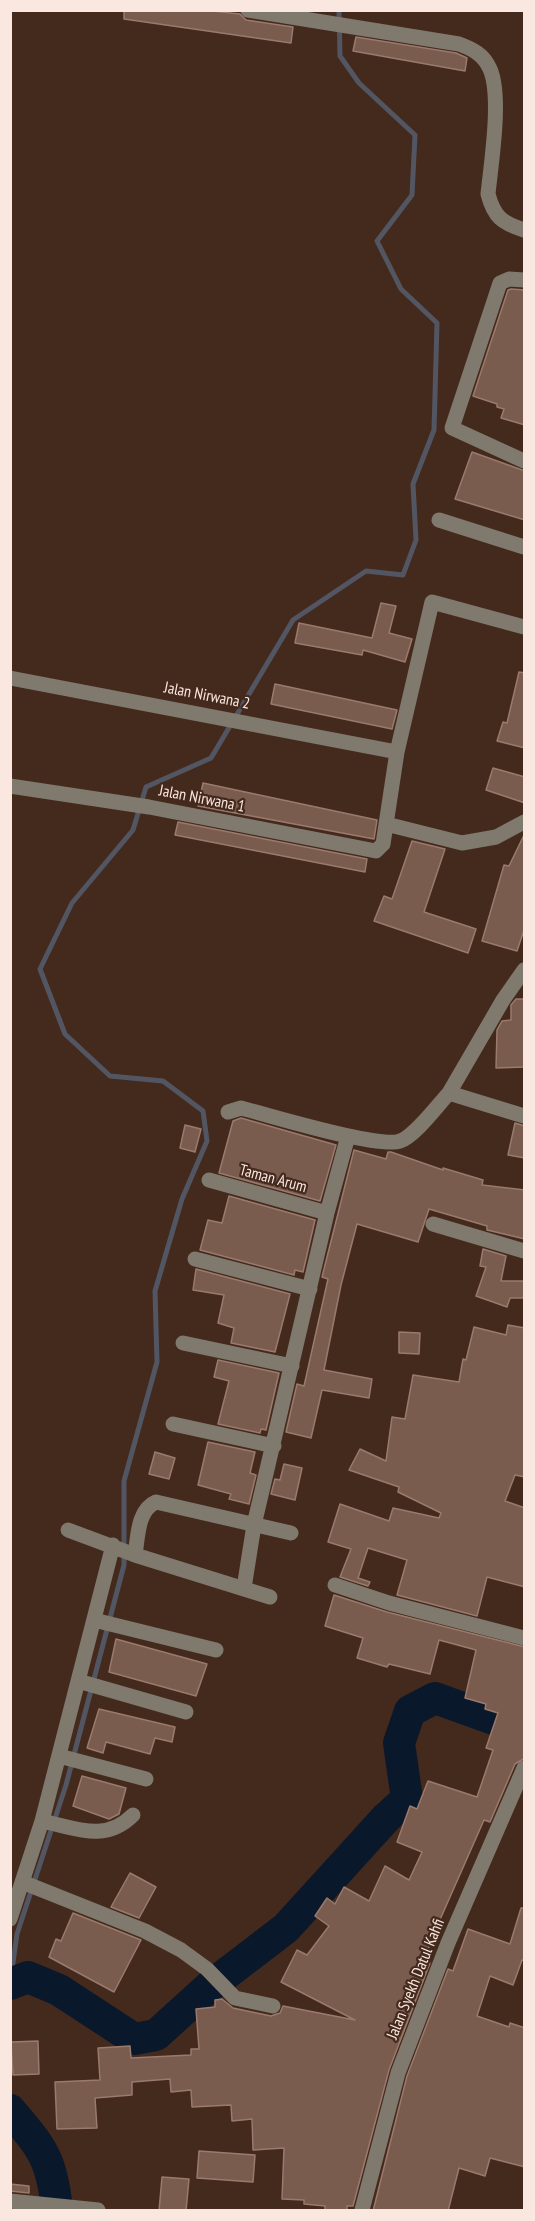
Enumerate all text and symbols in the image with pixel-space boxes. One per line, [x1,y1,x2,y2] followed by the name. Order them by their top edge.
[162,678,252,714] street label: Jalan Nirwana 2
[157,781,247,817] street label: Jalan Nirwana 1
[237,1161,309,1197] street label: Taman Arum
[383,1916,449,2042] street label: Jalan Syekh Datul Kahfi

